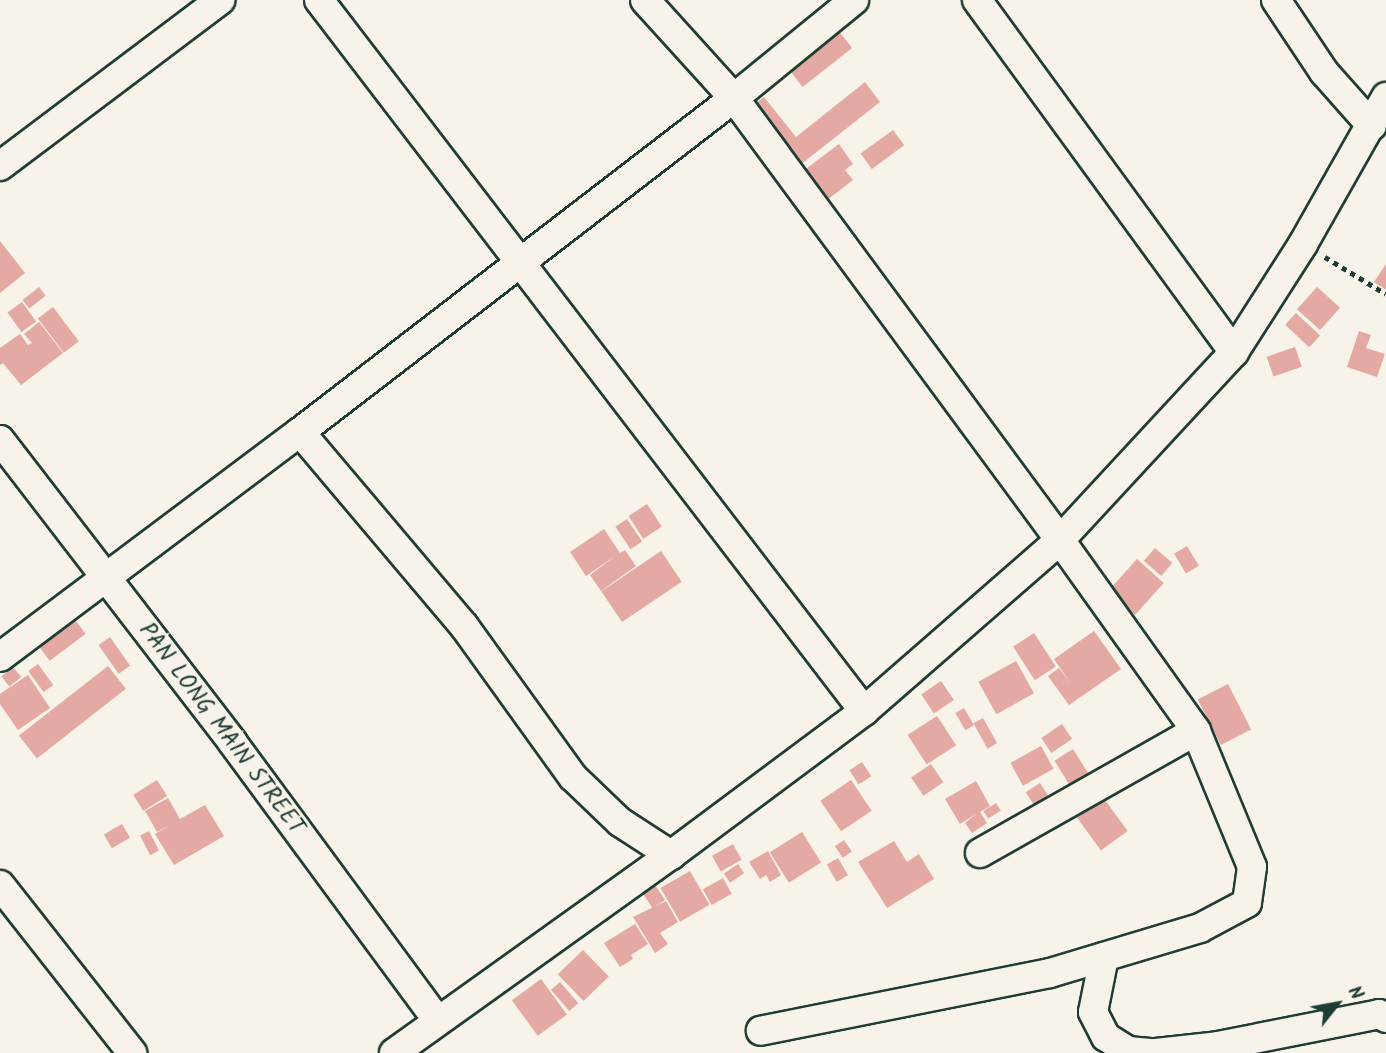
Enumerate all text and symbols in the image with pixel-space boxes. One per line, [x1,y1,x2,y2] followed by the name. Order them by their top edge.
[132,618,310,840] street label: PAN LONG MAIN STREET
[1302,969,1372,1039] north arrow
[1339,980,1371,1006] text: N

